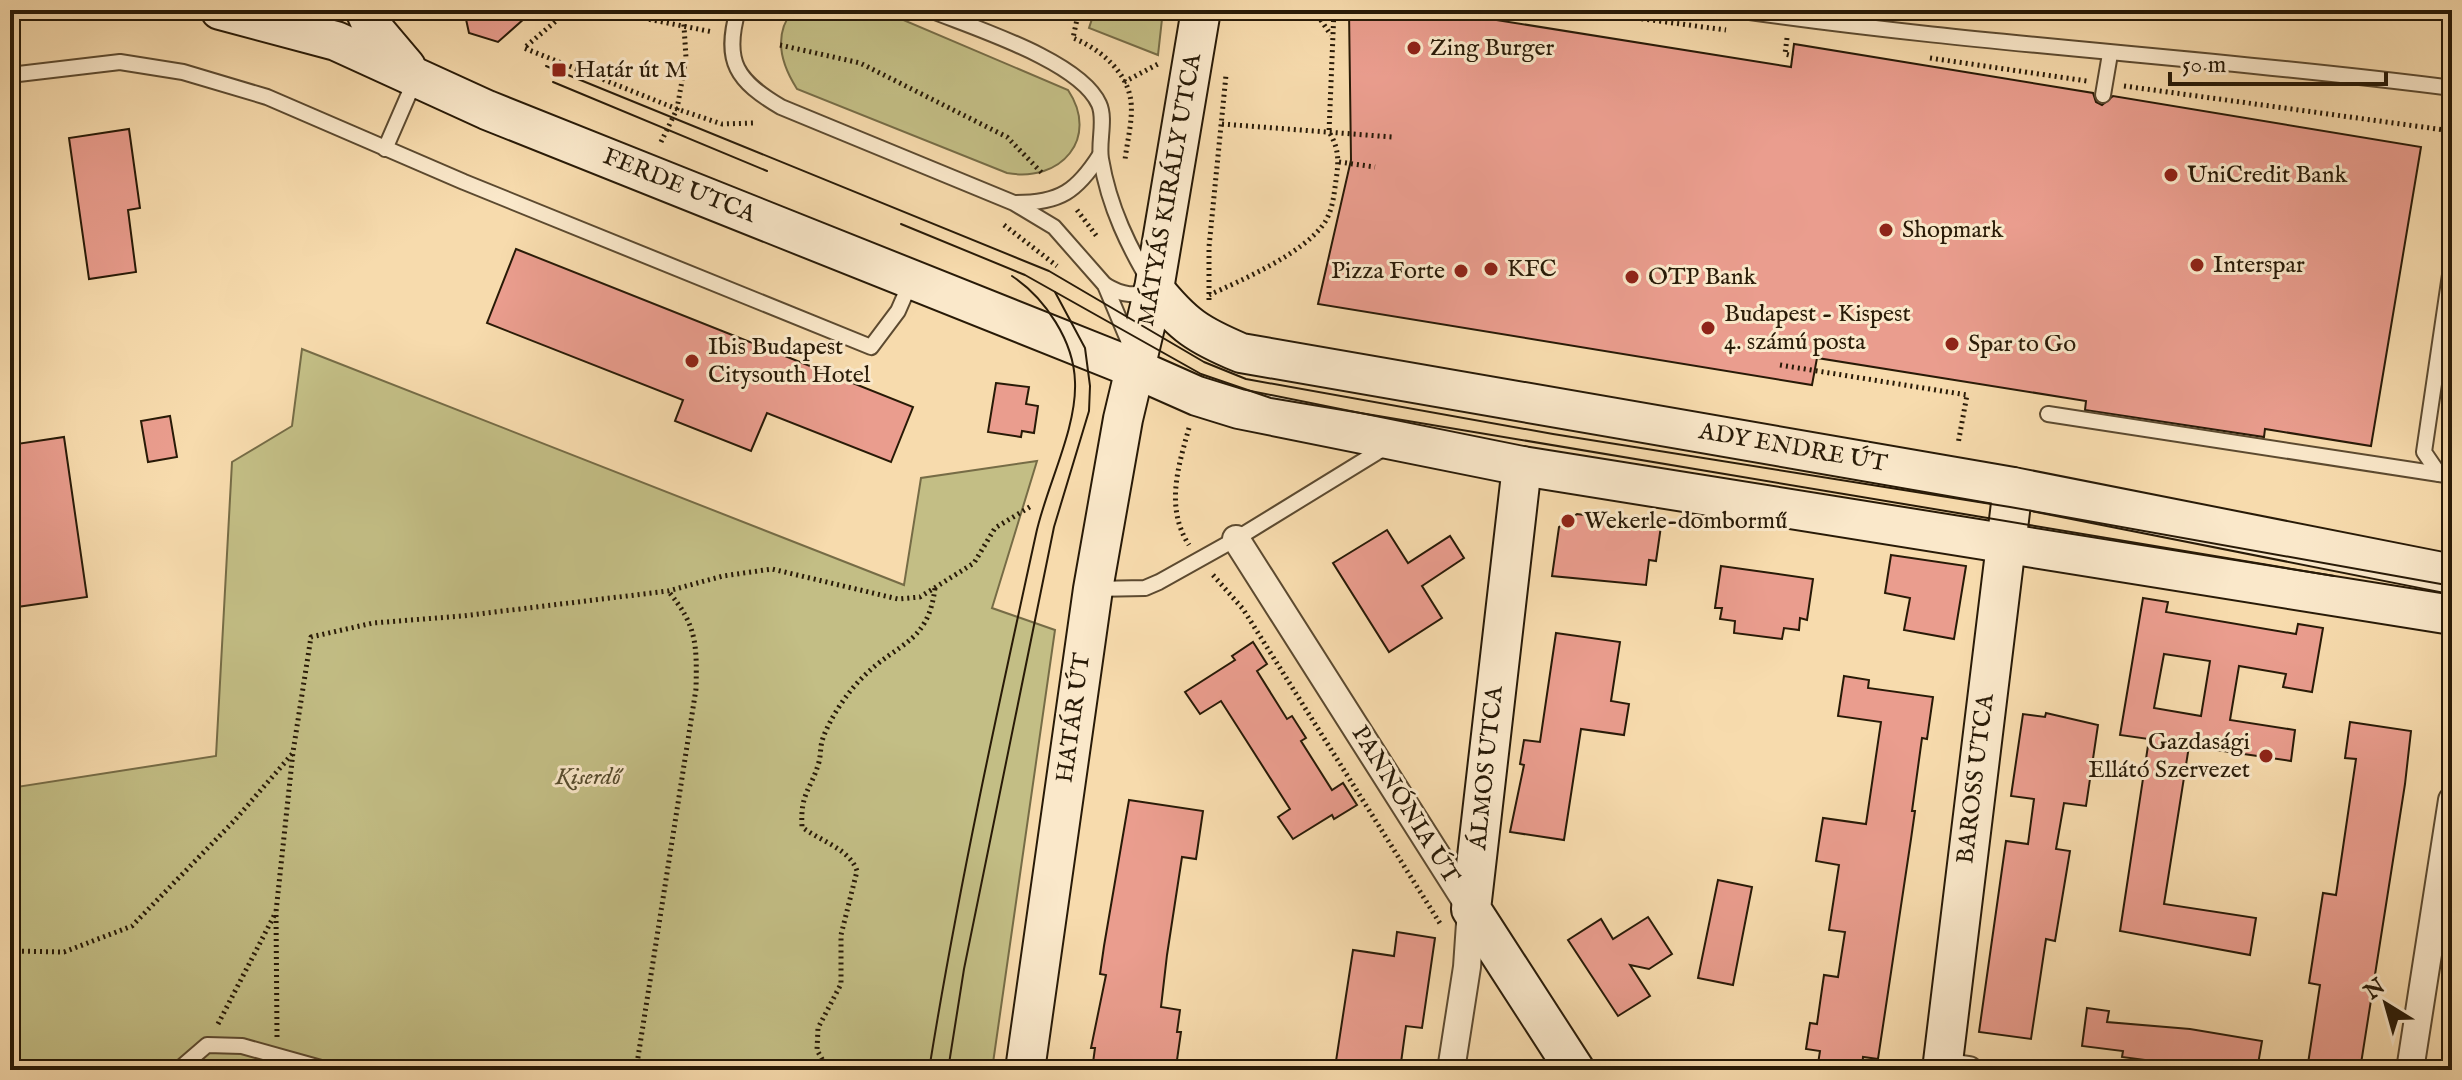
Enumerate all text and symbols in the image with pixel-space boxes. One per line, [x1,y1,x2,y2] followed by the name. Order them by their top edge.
[1430,33,1554,64] place label: Zing Burger
[2170,36,2386,86] scale bar
[1405,39,1423,57] marker: Zing Burger
[1131,50,1209,329] street label: MÁTYÁS KIRÁLY UTCA
[2182,50,2226,81] text: 50 m
[575,55,687,86] place label: Határ út M
[550,61,568,79] marker: Határ út M
[598,141,761,231] street label: FERDE UTCA
[2187,160,2347,191] place label: UniCredit Bank
[2162,166,2180,184] marker: UniCredit Bank
[1902,215,2003,246] place label: Shopmark
[1877,221,1895,239] marker: Shopmark
[2213,250,2305,281] place label: Interspar
[1507,254,1557,285] place label: KFC
[1331,256,1445,287] place label: Pizza Forte
[2188,256,2206,274] marker: Interspar
[1482,260,1500,278] marker: KFC
[1452,262,1470,280] marker: Pizza Forte
[1648,262,1757,293] place label: OTP Bank
[1623,268,1641,286] marker: OTP Bank
[1724,299,1911,358] place label: Budapest - Kispest 4. számú posta
[1699,319,1717,337] marker: Budapest - Kispest 4. számú posta
[1968,329,2076,360] place label: Spar to Go
[708,332,871,391] place label: Ibis Budapest Citysouth Hotel
[1943,335,1961,353] marker: Spar to Go
[683,352,701,370] marker: Ibis Budapest Citysouth Hotel
[1695,416,1890,480] street label: ADY ENDRE ÚT
[1584,506,1787,537] place label: Wekerle-dombormű
[1559,512,1577,530] marker: Wekerle-dombormű
[1050,651,1099,785] street label: HATÁR ÚT
[1463,684,1511,852] street label: ÁLMOS UTCA
[1950,692,2002,866] street label: BAROSS UTCA
[1344,720,1466,890] street label: PANNÓNIA ÚT
[2088,727,2250,786] place label: Gazdasági Ellátó Szervezet
[2257,747,2275,765] marker: Gazdasági Ellátó Szervezet
[554,762,624,793] park label: Kiserdő
[2346,964,2426,1044] north arrow
[2358,973,2391,1007] text: N

